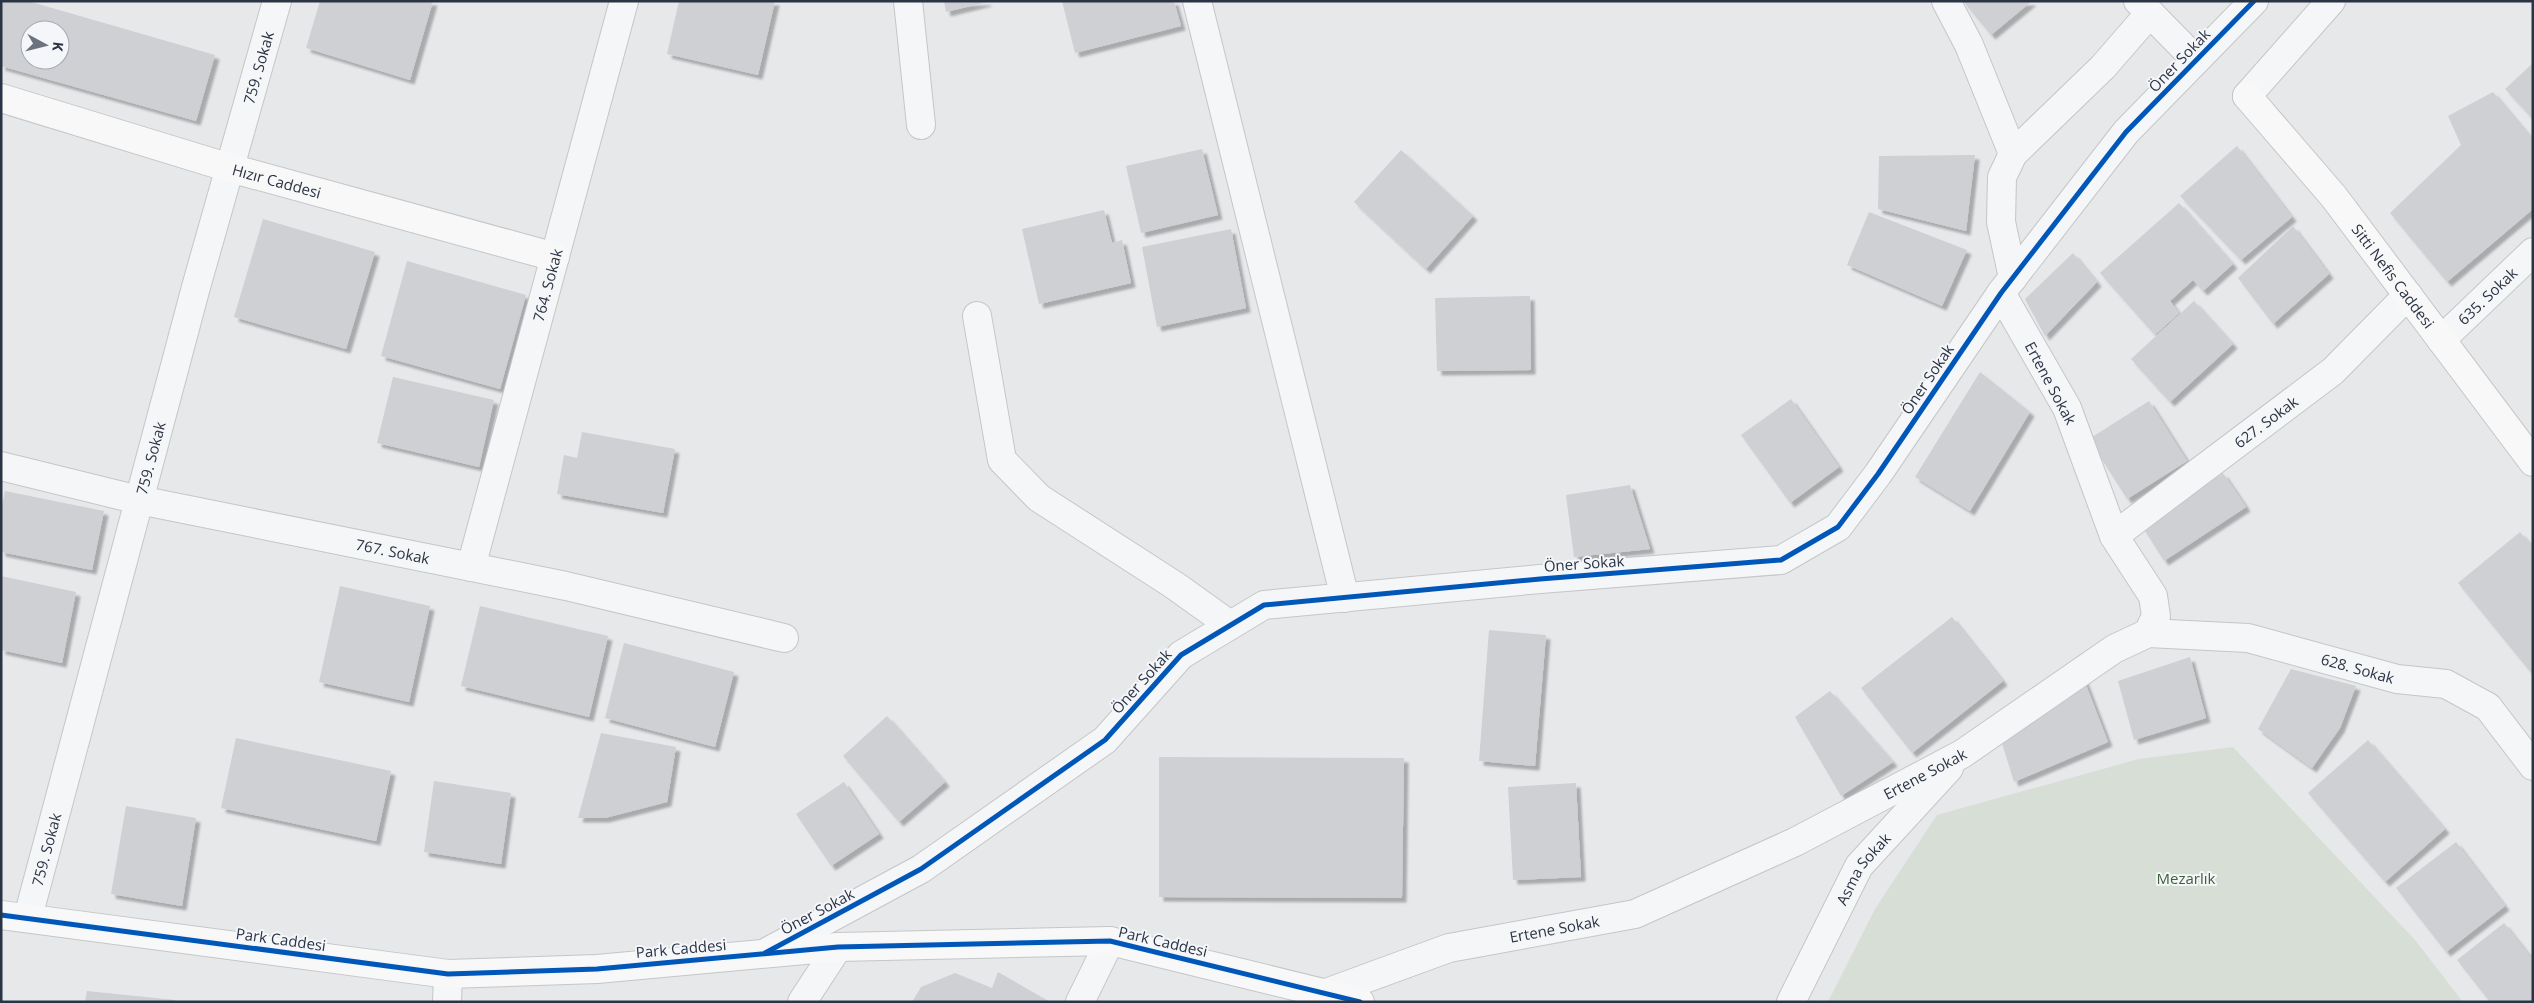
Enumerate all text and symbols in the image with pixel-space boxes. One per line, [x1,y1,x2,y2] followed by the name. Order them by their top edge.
[20,20,70,70] north arrow
[2144,24,2214,96] street label: Öner Sokak
[238,29,278,106] street label: 759. Sokak
[48,41,68,53] text: K
[230,159,323,203] street label: Hızır Caddesi
[2348,220,2439,332] street label: Sitti Nefis Caddesi
[528,246,567,324] street label: 764. Sokak
[2453,263,2521,329] street label: 635. Sokak
[2021,338,2081,428] street label: Ertene Sokak
[1896,340,1958,418] street label: Öner Sokak
[2230,391,2302,452] street label: 627. Sokak
[131,419,170,497] street label: 759. Sokak
[354,534,432,568] street label: 767. Sokak
[1543,550,1625,576] street label: Öner Sokak
[1107,644,1175,718] street label: Öner Sokak
[2319,649,2397,688] street label: 628. Sokak
[1880,743,1970,804] street label: Ertene Sokak
[27,810,65,888] street label: 759. Sokak
[1831,828,1895,908] street label: Asma Sokak
[2157,868,2216,888] park label: Mezarlık
[777,883,857,939] street label: Öner Sokak
[1508,911,1601,947] street label: Ertene Sokak
[1117,921,1209,961] street label: Park Caddesi
[235,923,327,955] street label: Park Caddesi
[635,934,727,962] street label: Park Caddesi

